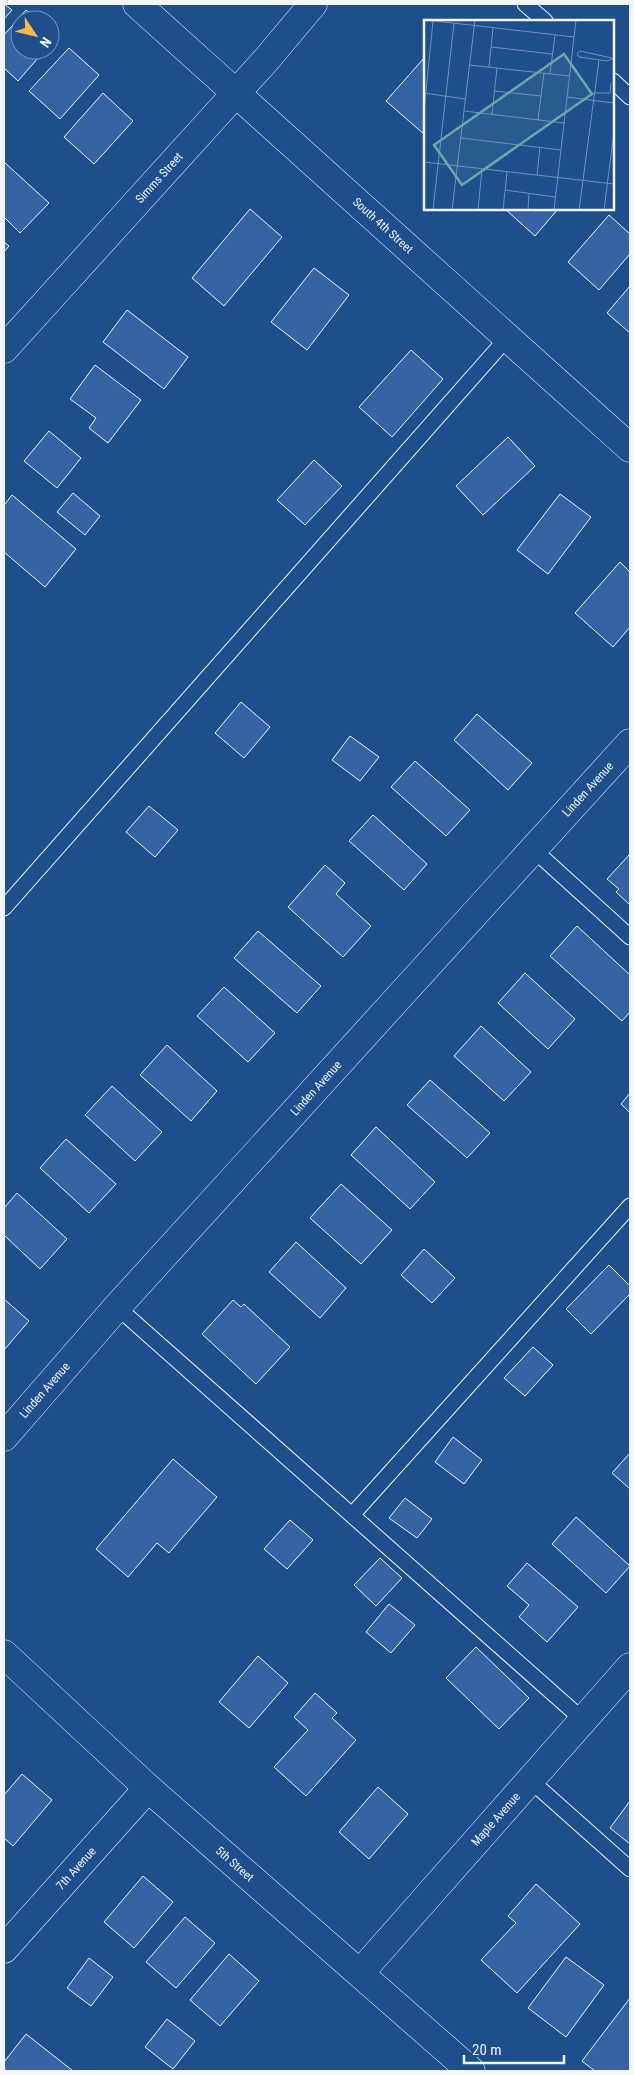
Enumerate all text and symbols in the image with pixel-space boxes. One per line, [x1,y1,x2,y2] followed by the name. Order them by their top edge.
[10,10,60,60] north arrow
[424,20,614,210] inset map
[37,34,55,51] text: N
[133,149,186,206] street label: Simms Street
[350,195,416,257] street label: South 4th Street
[559,759,616,820] street label: Linden Avenue
[288,1058,345,1118] street label: Linden Avenue
[17,1359,73,1421] street label: Linden Avenue
[468,1789,523,1849] street label: Maple Avenue
[213,1843,257,1885] street label: 5th Street
[53,1844,99,1893] street label: 7th Avenue
[464,2032,564,2064] scale bar
[472,2041,502,2059] text: 20 m

